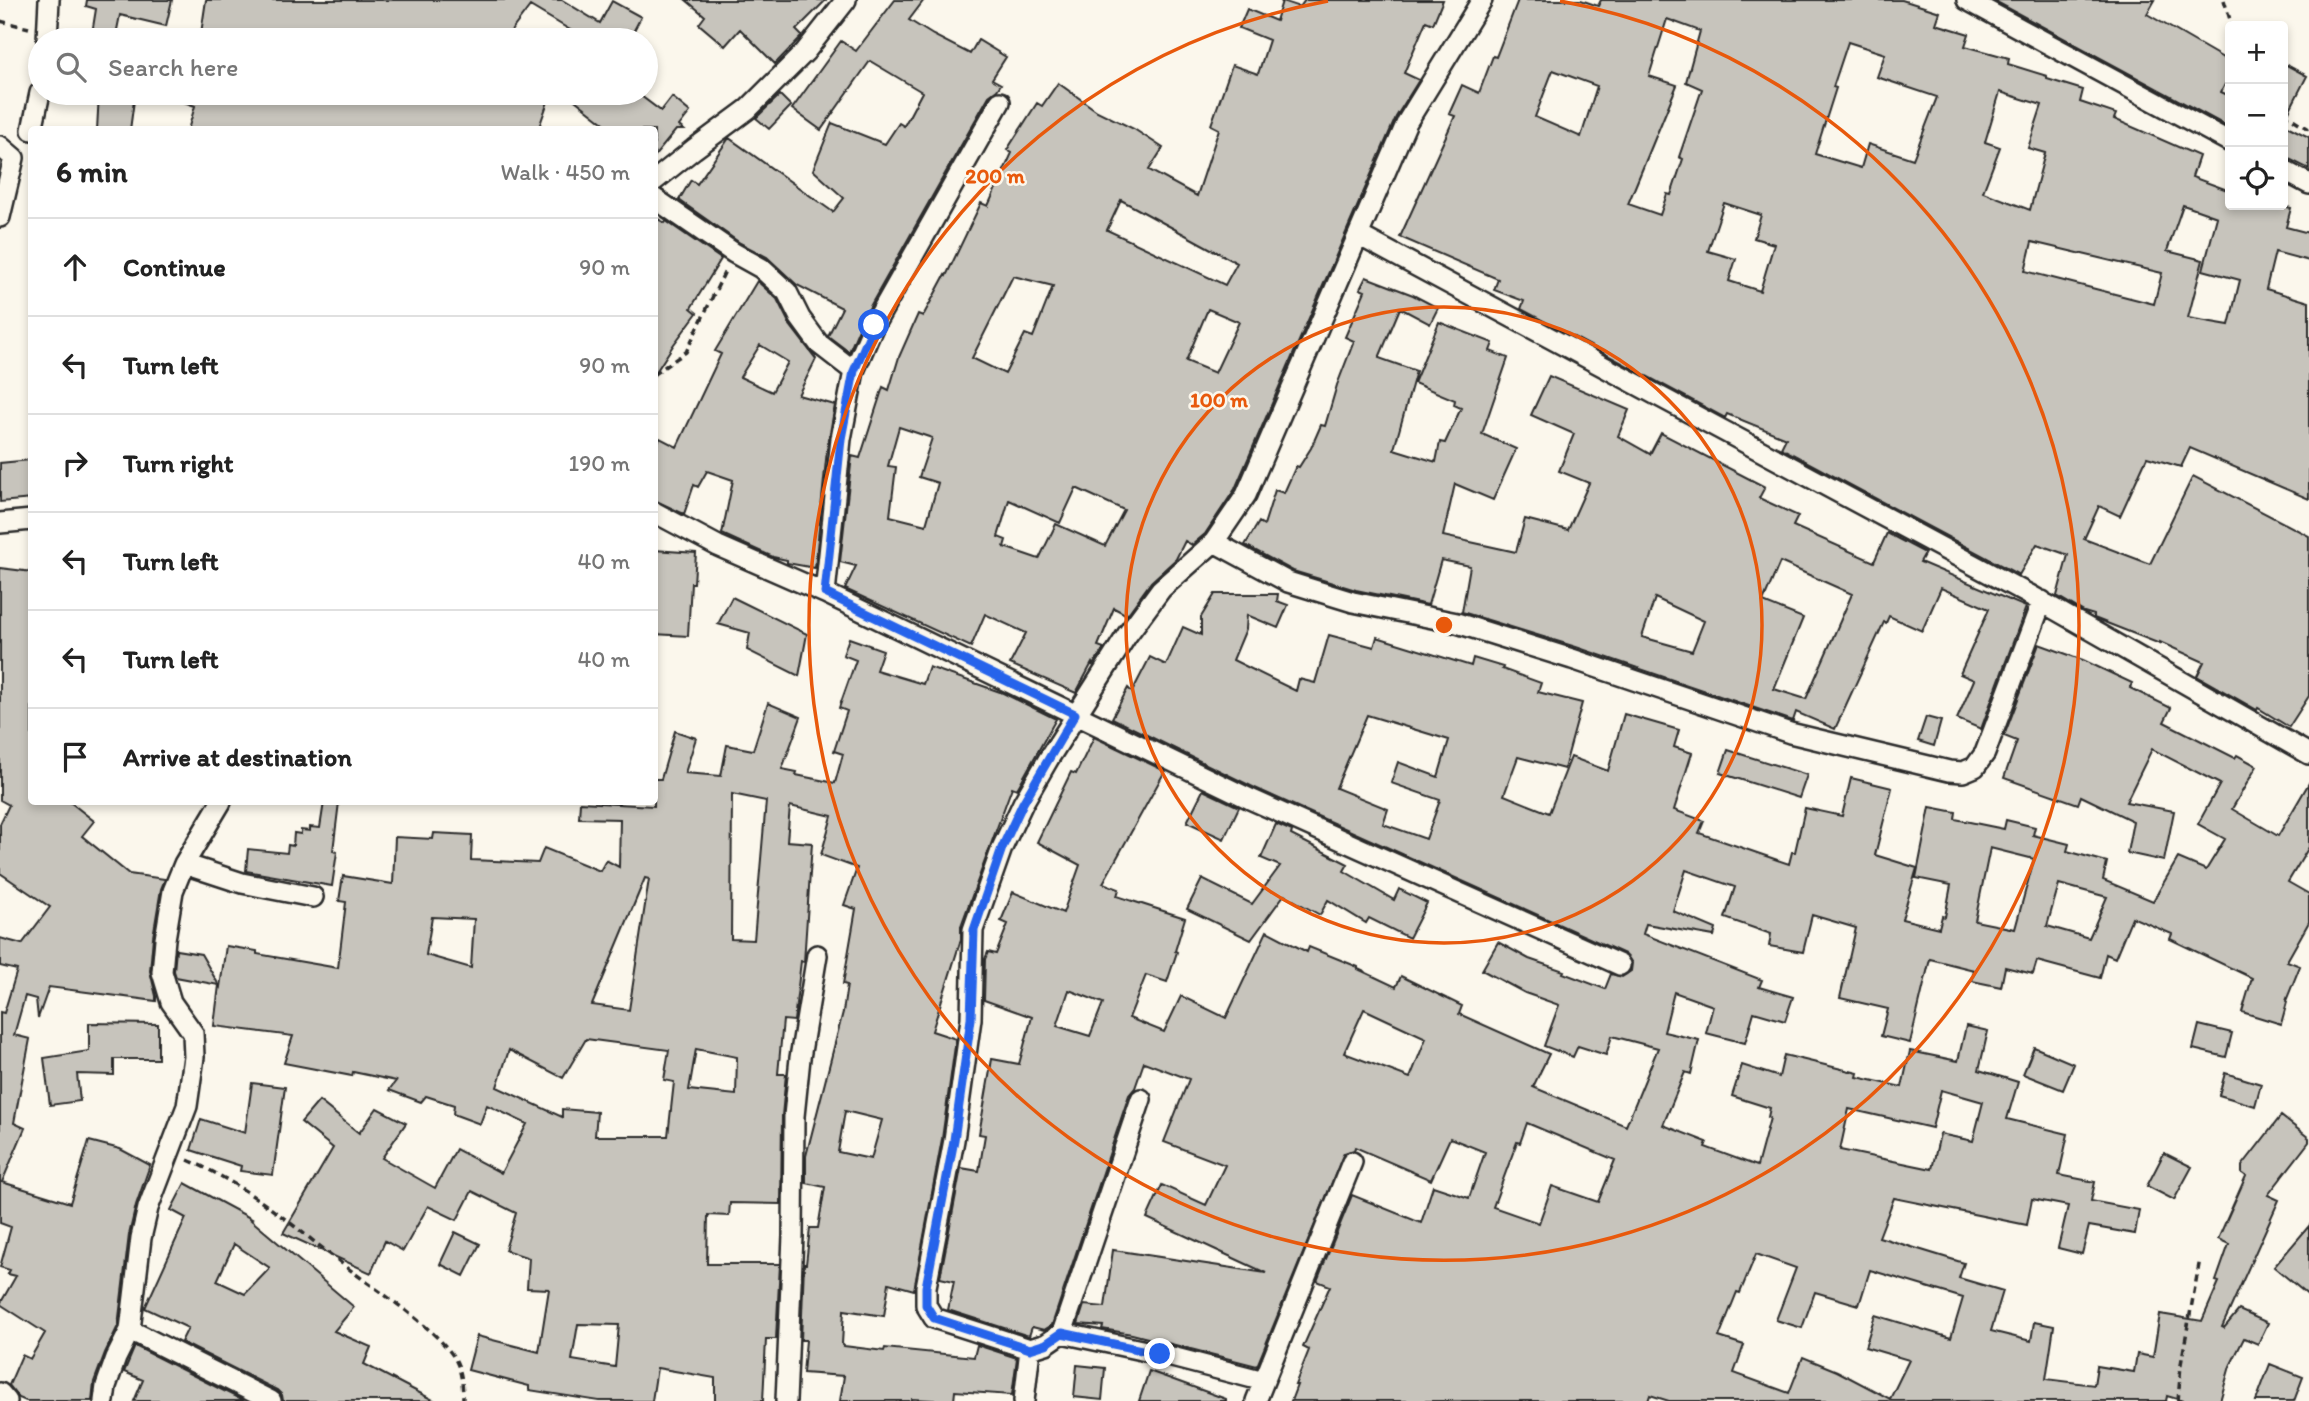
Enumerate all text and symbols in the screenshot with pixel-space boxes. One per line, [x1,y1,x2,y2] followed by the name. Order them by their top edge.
[2225,21,2288,210] map controls
[2225,21,2288,84] button: +
[28,28,658,105] search box
[52,48,90,86] icon: search
[108,51,238,83] text: Search here
[2225,84,2288,147] button: −
[2225,147,2288,210] button: locate
[56,153,128,190] text: 6 min
[500,158,630,186] text: Walk · 450 m
[965,163,1025,188] text: 200 m
[56,248,94,286] icon: ahead
[123,251,226,283] text: Continue
[579,253,630,281] text: 90 m
[858,309,889,340] route start
[56,346,94,384] icon: left
[123,349,219,381] text: Turn left
[579,351,630,379] text: 90 m
[1190,387,1248,412] text: 100 m
[56,444,94,482] icon: right
[123,447,234,479] text: Turn right
[569,449,630,477] text: 190 m
[56,542,94,580] icon: left
[123,545,219,577] text: Turn left
[577,547,630,575] text: 40 m
[1432,613,1456,637] centre of rings
[56,640,94,678] icon: left
[123,643,219,675] text: Turn left
[577,645,630,673] text: 40 m
[56,738,94,776] icon: arrive
[123,741,352,773] text: Arrive at destination
[1144,1338,1175,1369] route end

